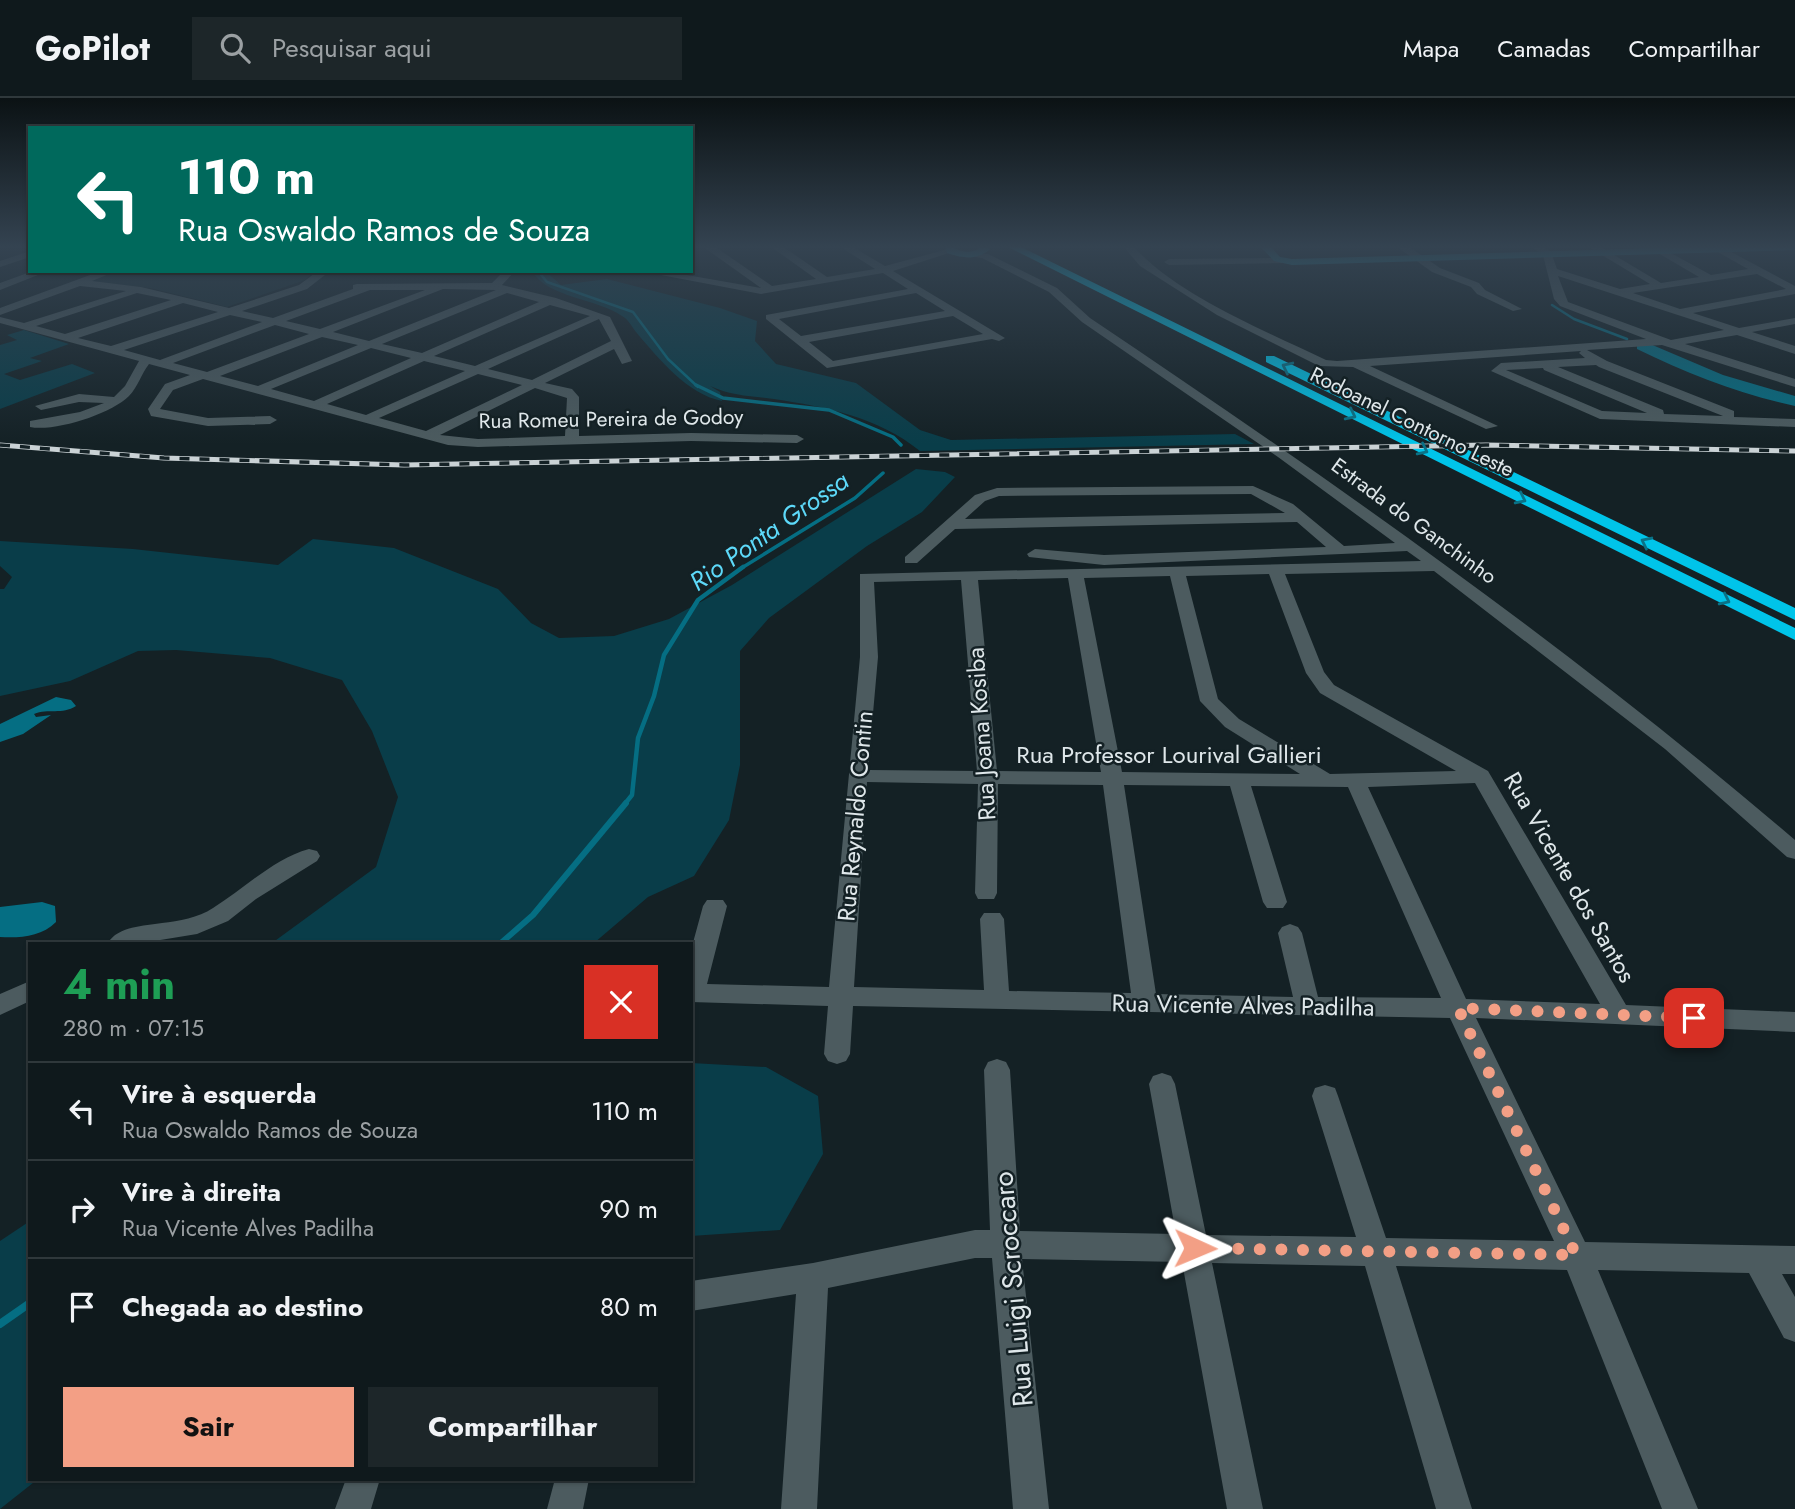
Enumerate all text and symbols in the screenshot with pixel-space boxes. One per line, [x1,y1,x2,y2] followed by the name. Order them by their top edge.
[192,17,682,80] search box
[35,25,150,72] text: GoPilot
[216,29,254,67] icon: search
[272,29,432,67] text: Pesquisar aqui
[1403,31,1459,66] text: Mapa
[1497,31,1590,66] text: Camadas
[1628,31,1760,66] text: Compartilhar
[178,142,315,212] text: 110 m
[63,154,154,245] icon: left
[178,207,590,253] text: Rua Oswaldo Ramos de Souza
[1305,359,1519,485] street label: Rodoanel Contorno Leste
[1282,361,1294,375] one-way arrow
[478,402,744,436] street label: Rua Romeu Pereira de Godoy
[1344,407,1356,421] one-way arrow
[1416,442,1428,456] one-way arrow
[1325,451,1503,591] street label: Estrada do Ganchinho
[682,461,857,600] water label: Rio Ponta Grossa
[1514,490,1526,504] one-way arrow
[1641,536,1653,550] one-way arrow
[1717,592,1730,605] one-way arrow
[957,646,1005,822] street label: Rua Joana Kosiba
[828,709,882,923] street label: Rua Reynaldo Contin
[1016,737,1322,772] street label: Rua Professor Lourival Gallieri
[1495,765,1645,989] street label: Rua Vicente dos Santos
[63,954,175,1015] text: 4 min
[584,965,658,1039] button: close
[1111,985,1375,1025] street label: Rua Vicente Alves Padilha
[1664,988,1724,1048] pin
[1675,999,1713,1037] icon: arrive
[63,1011,204,1045] text: 280 m · 07:15
[122,1075,317,1113] text: Vire à esquerda
[63,1092,101,1130] icon: left
[591,1092,658,1130] text: 110 m
[122,1113,418,1147] text: Rua Oswaldo Ramos de Souza
[982,1170,1044,1408] street label: Rua Luigi Scroccaro
[122,1173,281,1211] text: Vire à direita
[63,1190,101,1228] icon: right
[599,1190,658,1228] text: 90 m
[122,1211,374,1245] text: Rua Vicente Alves Padilha
[1158,1211,1232,1285] position arrow
[63,1288,101,1326] icon: arrive
[122,1288,363,1326] text: Chegada ao destino
[600,1288,658,1326] text: 80 m
[63,1387,354,1467] button: Sair
[368,1387,658,1467] button: Compartilhar

